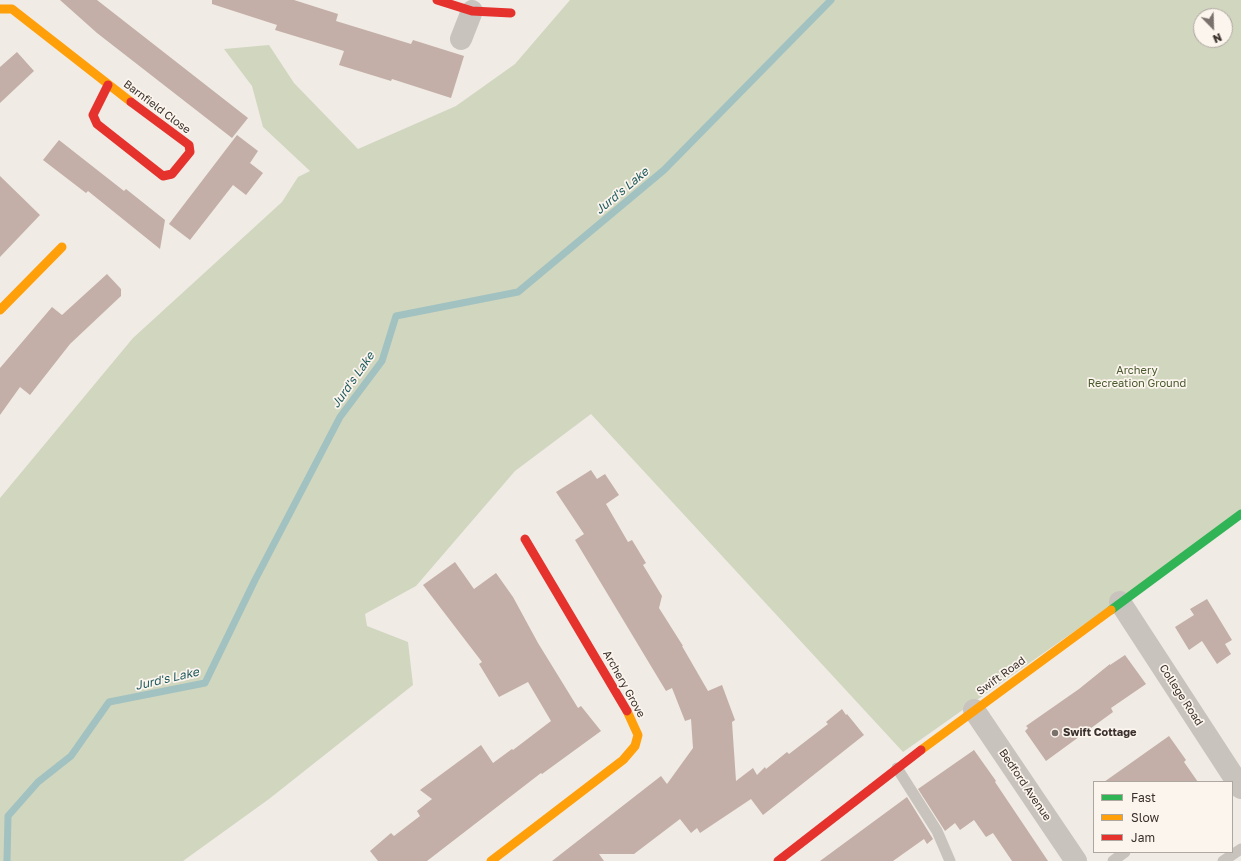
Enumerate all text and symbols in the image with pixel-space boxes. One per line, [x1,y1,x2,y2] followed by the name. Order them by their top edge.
[1193,8,1233,48] north arrow
[1211,31,1224,46] text: N
[121,77,193,137] street label: Barnfield Close
[592,165,652,217] water label: Jurd's Lake
[328,349,378,411] water label: Jurd's Lake
[1088,364,1186,390] park label: Archery Recreation Ground
[600,648,648,720] street label: Archery Grove
[974,654,1028,698] street label: Swift Road
[1156,662,1206,728] street label: College Road
[134,665,200,693] water label: Jurd's Lake
[1063,726,1136,740] place label: Swift Cottage
[1050,728,1060,738] marker: Swift Cottage
[996,747,1054,823] street label: Bedford Avenue
[1093,781,1233,853] legend
[1131,790,1156,805] text: Fast
[1131,810,1159,825] text: Slow
[1131,830,1155,845] text: Jam

